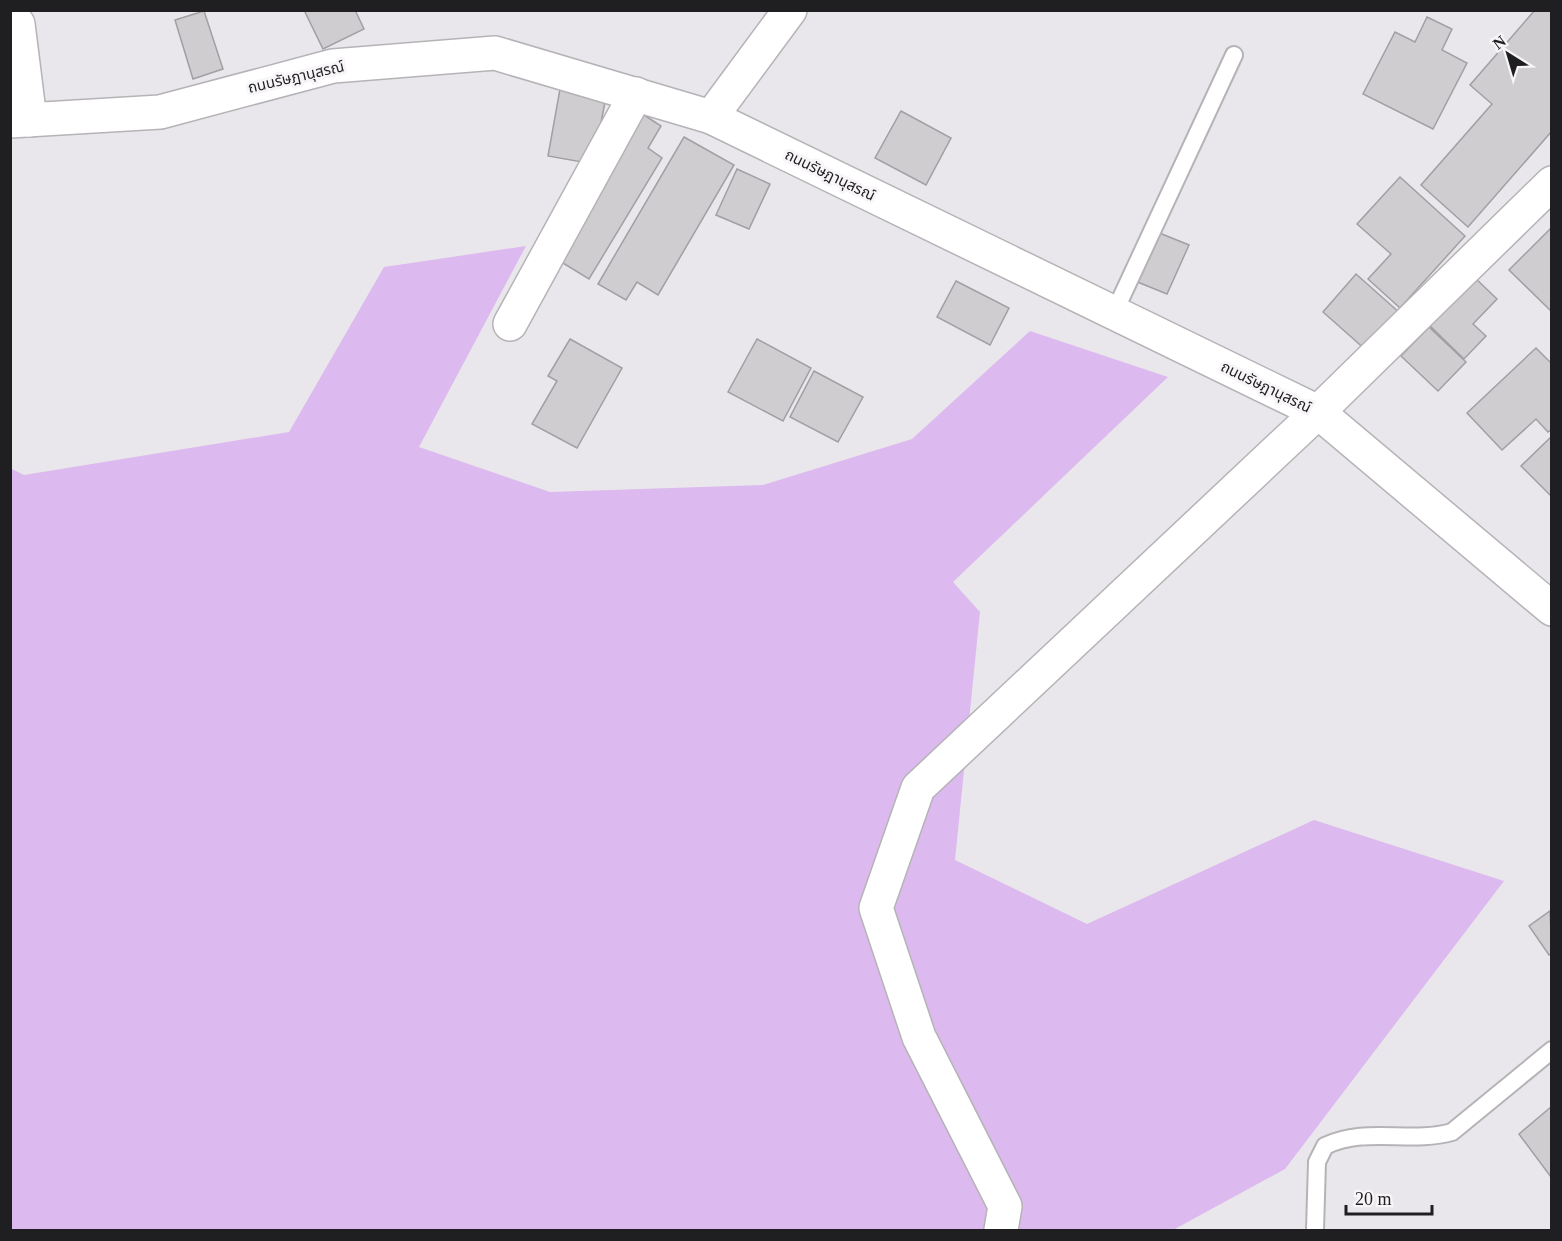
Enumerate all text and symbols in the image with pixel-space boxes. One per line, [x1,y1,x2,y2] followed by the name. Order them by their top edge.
[1478,24,1538,84] north arrow
[1490,32,1509,53] text: N
[246,58,346,97] street label: ถนนรัษฎานุสรณ์
[782,146,878,205] street label: ถนนรัษฎานุสรณ์
[1218,358,1314,417] street label: ถนนรัษฎานุสรณ์
[1346,1178,1432,1216] scale bar
[1355,1189,1392,1209] text: 20 m

